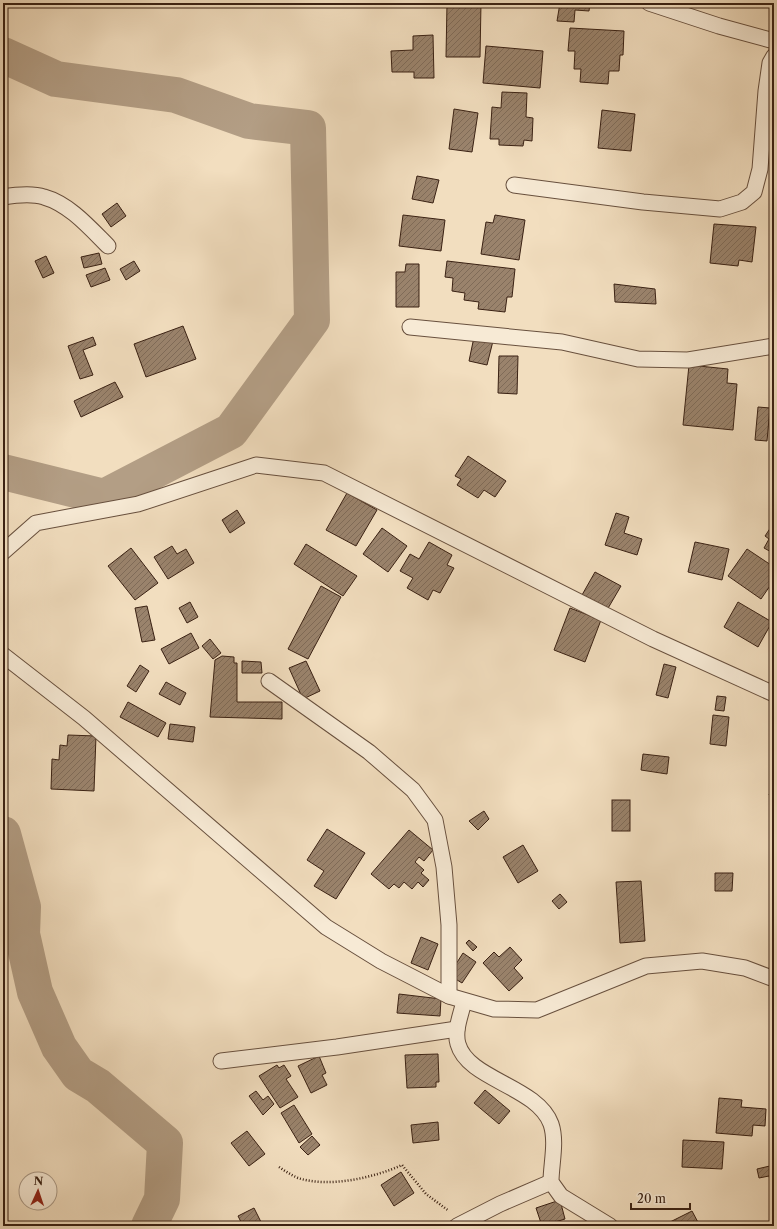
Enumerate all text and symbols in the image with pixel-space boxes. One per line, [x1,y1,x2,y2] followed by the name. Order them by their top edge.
[18,1171,58,1211] north arrow
[33,1174,44,1188] text: N
[631,1185,690,1211] scale bar
[637,1191,666,1206] text: 20 m

